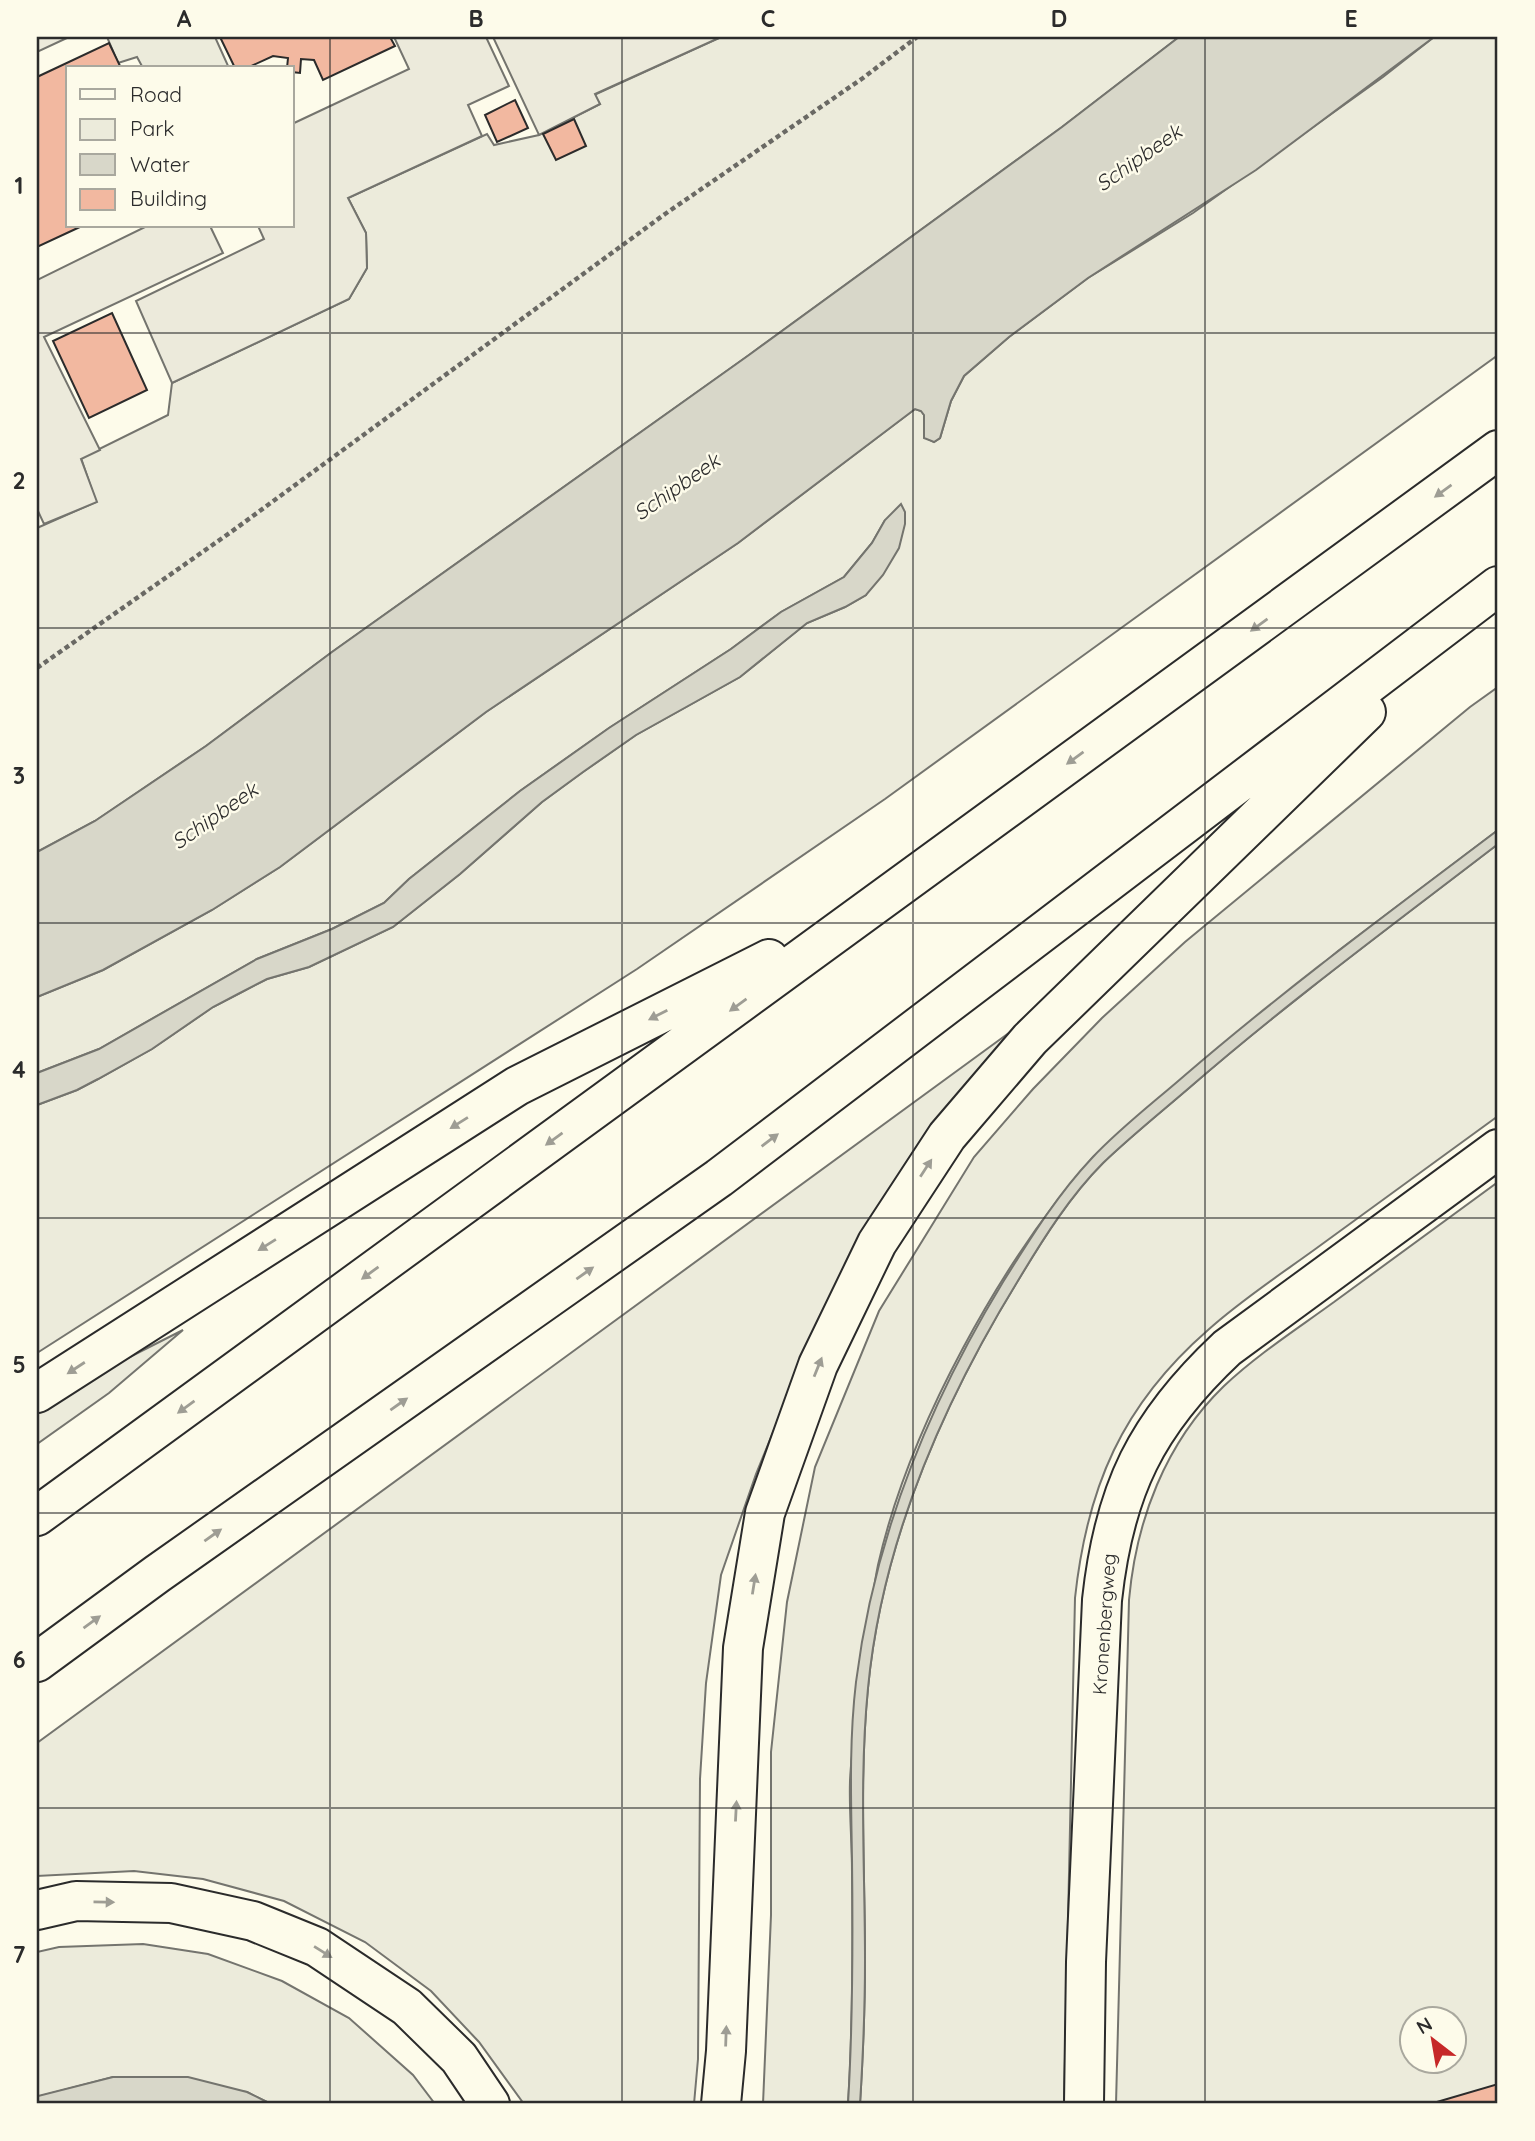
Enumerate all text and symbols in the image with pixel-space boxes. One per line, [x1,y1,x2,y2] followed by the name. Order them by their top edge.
[177,4,192,33] text: A
[468,4,484,33] text: B
[761,4,775,33] text: C
[1051,4,1067,33] text: D
[1344,4,1358,33] text: E
[66,66,294,228] legend
[130,81,182,107] text: Road
[130,115,174,141] text: Park
[1090,117,1188,196] water label: Schipbeek
[130,151,190,177] text: Water
[15,171,23,200] text: 1
[130,185,207,211] text: Building
[628,446,726,525] water label: Schipbeek
[12,466,26,495] text: 2
[1434,483,1452,497] one-way arrow
[1250,617,1268,631] one-way arrow
[1066,751,1084,765] one-way arrow
[13,761,25,790] text: 3
[166,775,264,854] water label: Schipbeek
[728,998,747,1012] one-way arrow
[648,1009,668,1020] one-way arrow
[12,1055,26,1084] text: 4
[450,1116,468,1130] one-way arrow
[545,1132,563,1146] one-way arrow
[760,1132,778,1147] one-way arrow
[920,1158,933,1177] one-way arrow
[258,1238,276,1252] one-way arrow
[361,1266,379,1280] one-way arrow
[576,1266,594,1280] one-way arrow
[12,1350,26,1379] text: 5
[812,1356,823,1377] one-way arrow
[66,1361,85,1374] one-way arrow
[390,1397,408,1411] one-way arrow
[177,1400,195,1414] one-way arrow
[204,1528,222,1542] one-way arrow
[1087,1552,1121,1696] street label: Kronenbergweg
[749,1573,760,1595] one-way arrow
[83,1615,101,1629] one-way arrow
[13,1645,25,1674] text: 6
[731,1800,742,1822] one-way arrow
[93,1896,115,1908] one-way arrow
[13,1940,26,1969] text: 7
[314,1945,333,1958] one-way arrow
[1398,2004,1468,2074] north arrow
[1412,2012,1436,2039] text: N
[721,2025,732,2047] one-way arrow

